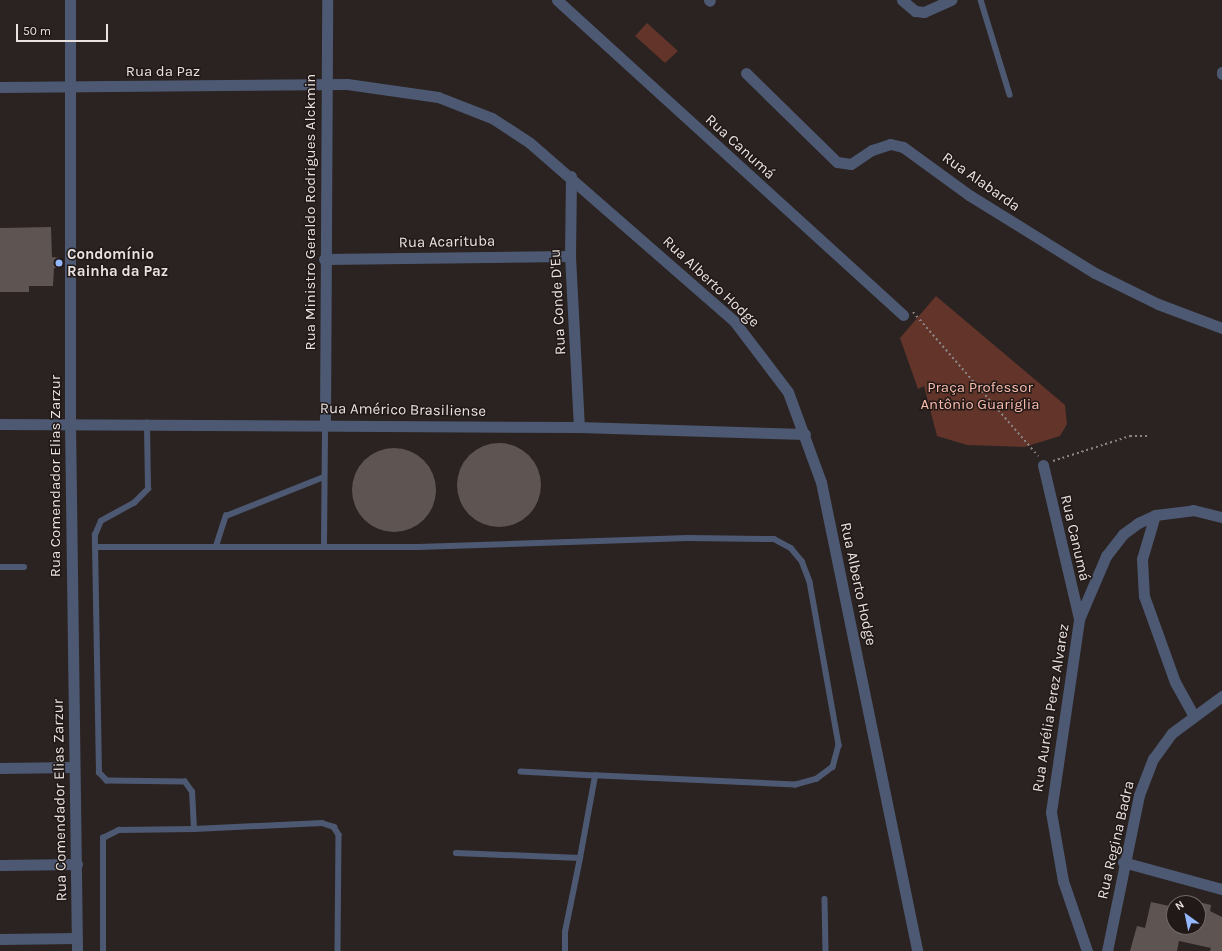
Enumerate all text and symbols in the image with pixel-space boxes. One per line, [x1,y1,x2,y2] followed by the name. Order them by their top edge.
[18,16,110,42] scale bar
[23,24,51,38] text: 50 m
[126,63,200,81] street label: Rua da Paz
[302,74,320,350] street label: Rua Ministro Geraldo Rodrigues Alckmin
[701,111,779,183] street label: Rua Canumá
[939,149,1023,215] street label: Rua Alabarda
[399,232,495,252] street label: Rua Acarituba
[659,233,763,331] street label: Rua Alberto Hodge
[67,245,168,280] place label: Condomínio Rainha da Paz
[546,249,570,355] street label: Rua Conde D'Eu
[54,258,64,268] marker: Condomínio Rainha da Paz
[47,375,65,577] street label: Rua Comendador Elias Zarzur
[920,378,1040,413] park label: Praça Professor Antônio Guariglia
[320,400,486,420] street label: Rua Américo Brasiliense
[1056,493,1094,583] street label: Rua Canumá
[836,521,880,647] street label: Rua Alberto Hodge
[1029,623,1073,793] street label: Rua Aurélia Perez Alvarez
[49,699,71,901] street label: Rua Comendador Elias Zarzur
[1094,779,1138,901] street label: Rua Regina Badra
[1166,895,1206,935] north arrow
[1173,898,1187,913] text: N

